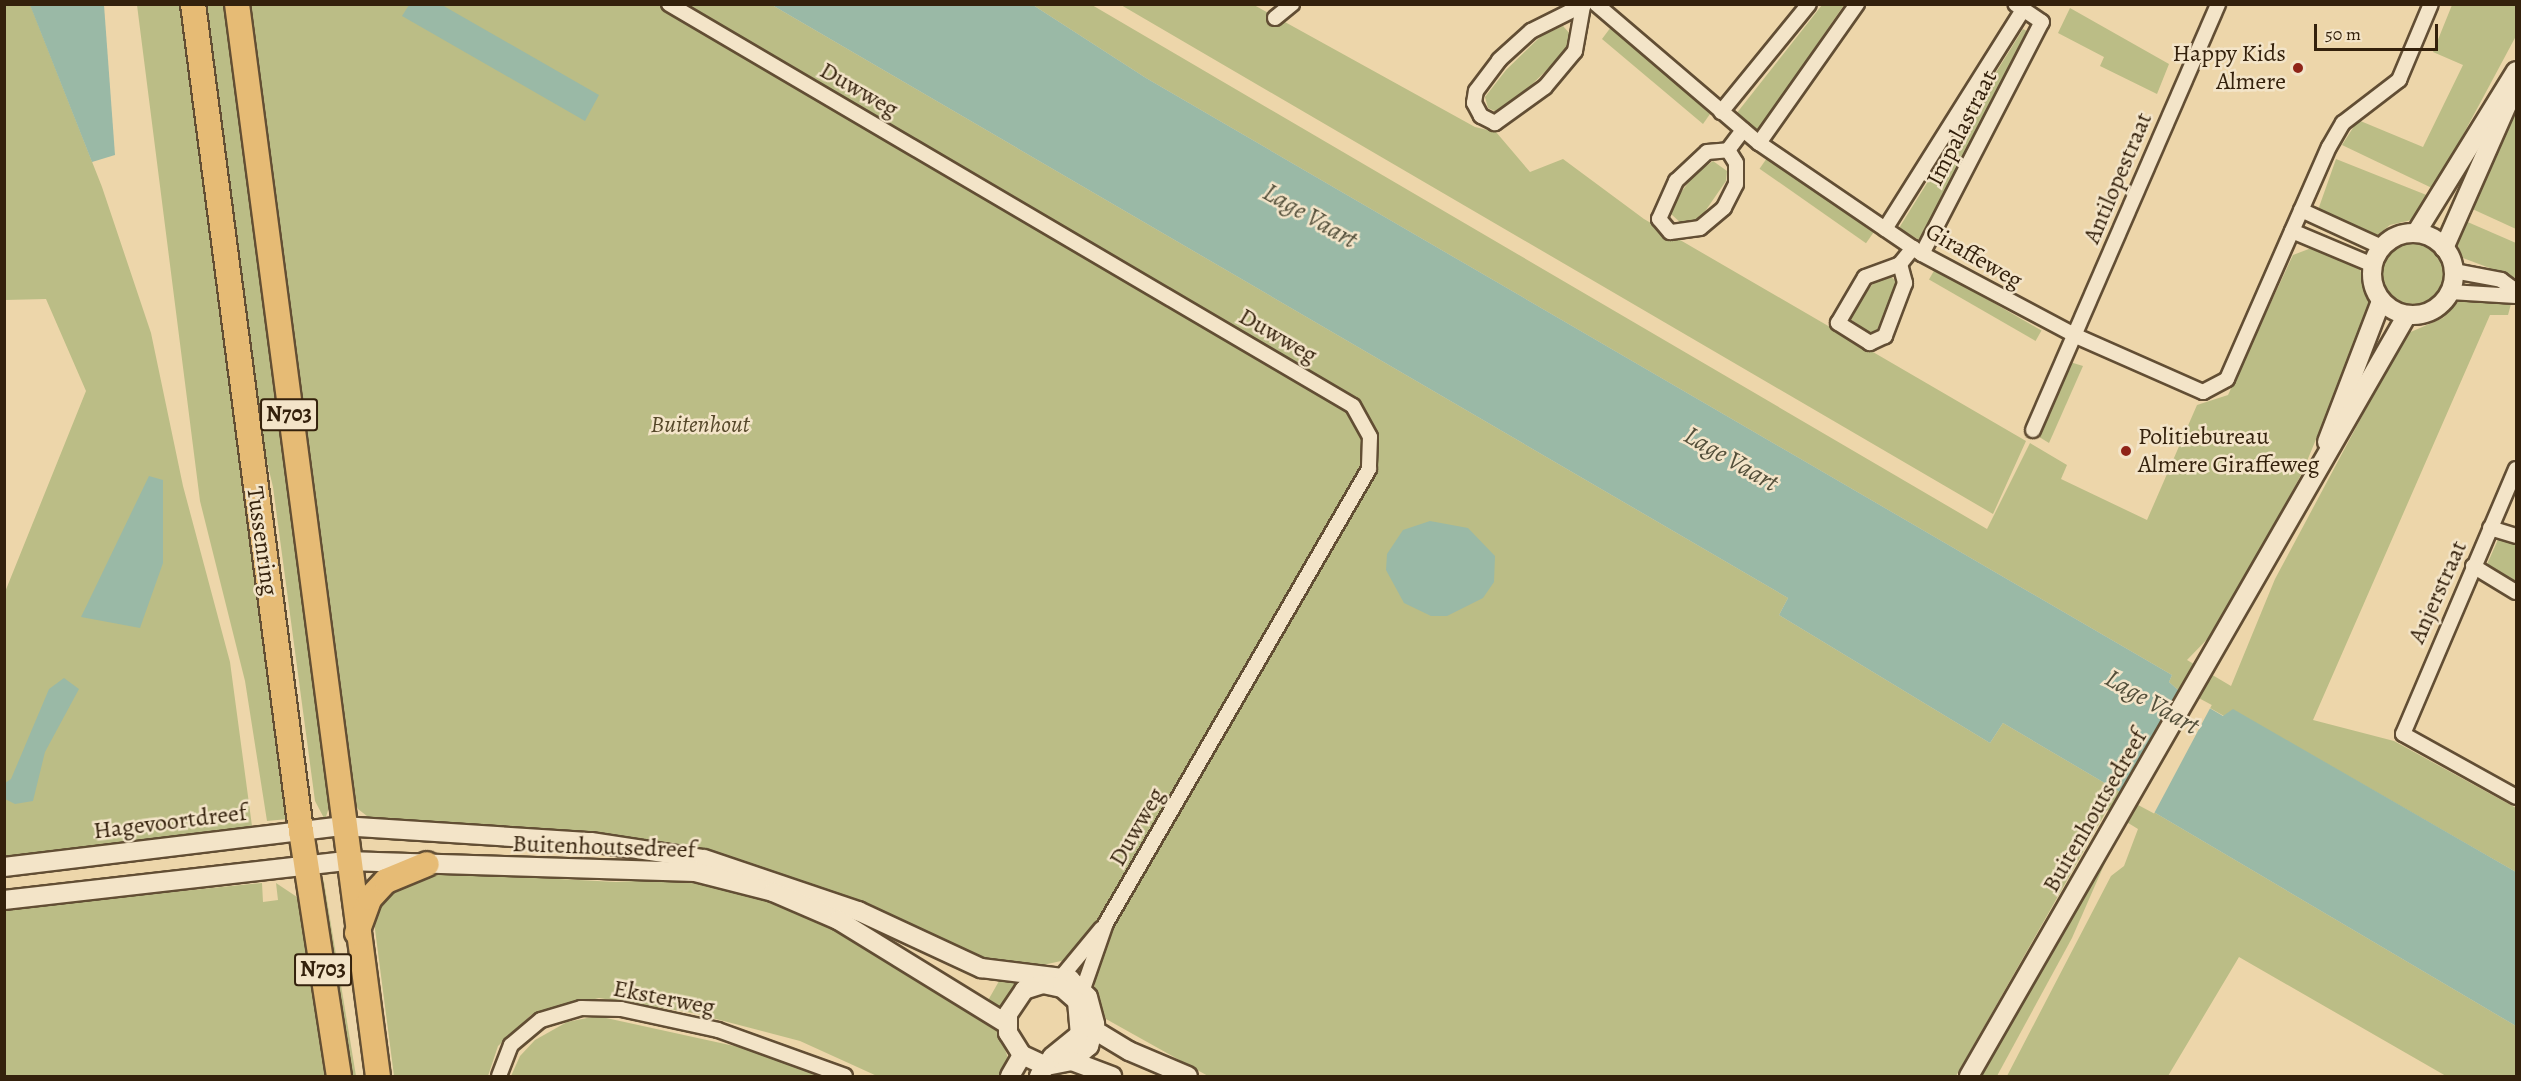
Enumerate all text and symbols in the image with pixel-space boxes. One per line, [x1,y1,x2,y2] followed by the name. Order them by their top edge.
[2317,12,2442,50] scale bar
[2325,22,2361,46] text: 50 m
[2172,40,2286,96] place label: Happy Kids Almere
[815,56,903,124] street label: Duwweg
[2291,61,2305,75] marker: Happy Kids Almere
[1921,65,2003,191] street label: Impalastraat
[2078,108,2158,248] street label: Antilopestraat
[1257,177,1363,255] water label: Lage Vaart
[1920,217,2028,295] street label: Giraffeweg
[1234,302,1322,370] street label: Duwweg
[259,396,319,434] road number: N703
[651,411,749,439] park label: Buitenhout
[1678,420,1784,498] water label: Lage Vaart
[2138,423,2320,479] place label: Politiebureau Almere Giraffeweg
[2119,444,2133,458] marker: Politiebureau Almere Giraffeweg
[240,485,284,597] street label: Tussenring
[2403,536,2473,648] street label: Anjerstraat
[2099,663,2205,741] water label: Lage Vaart
[2037,724,2153,898] street label: Buitenhoutsedreef
[1103,783,1171,871] street label: Duwweg
[92,798,248,846] street label: Hagevoortdreef
[512,829,696,865] street label: Buitenhoutsedreef
[293,951,353,989] road number: N703
[611,974,717,1022] street label: Eksterweg

